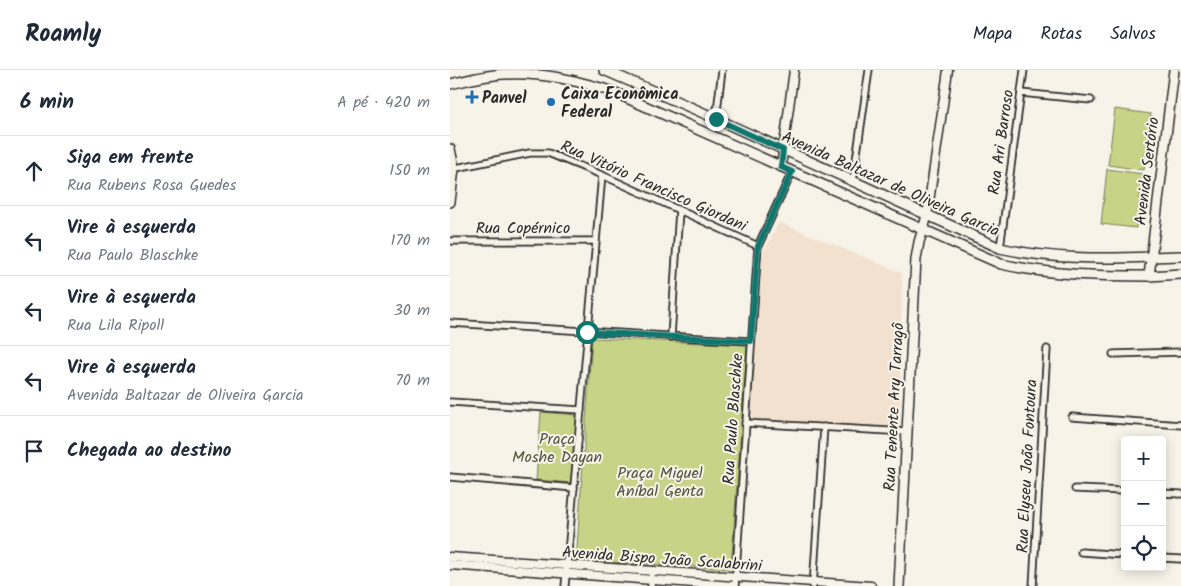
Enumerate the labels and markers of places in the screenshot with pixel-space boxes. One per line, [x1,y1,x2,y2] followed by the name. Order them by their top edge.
[561,82,678,125] place label: Caixa Econômica Federal
[482,86,527,111] place label: Panvel
[466,91,478,103] marker: Panvel
[545,96,557,108] marker: Caixa Econômica Federal

